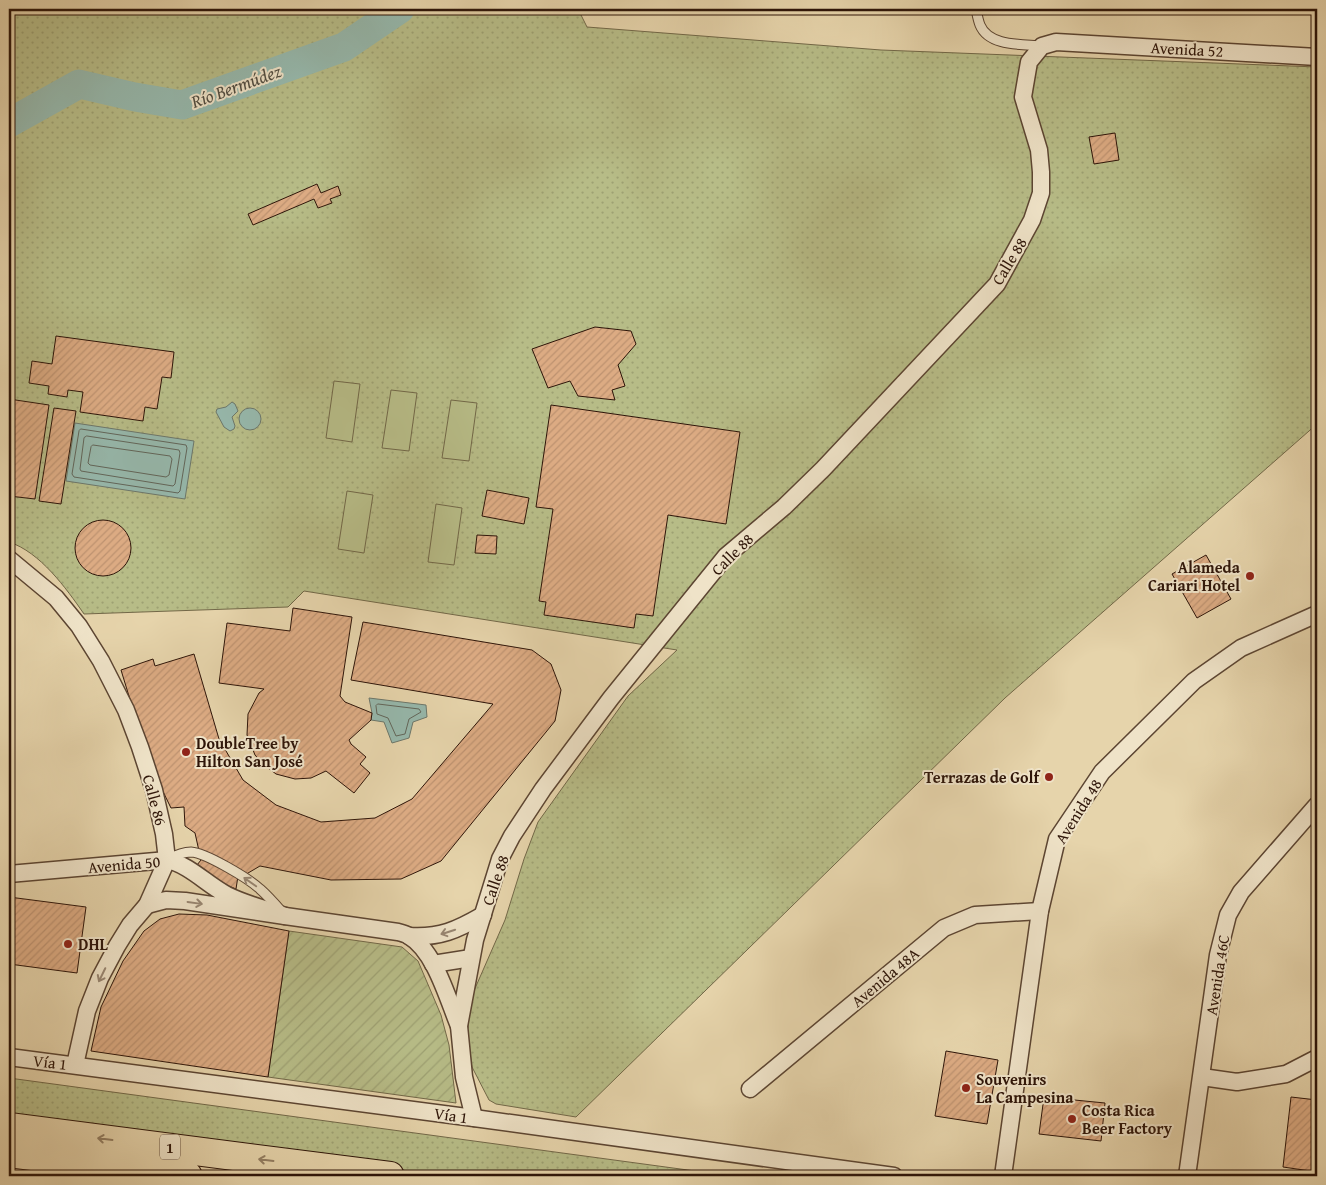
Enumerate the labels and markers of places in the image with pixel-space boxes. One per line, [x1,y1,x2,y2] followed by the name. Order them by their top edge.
[1148,555,1241,597] place label: Alameda Cariari Hotel
[1244,570,1256,582] marker: Alameda Cariari Hotel
[196,731,303,773] place label: DoubleTree by Hilton San José
[180,746,192,758] marker: DoubleTree by Hilton San José
[924,765,1041,789] place label: Terrazas de Golf
[1043,771,1055,783] marker: Terrazas de Golf
[78,932,109,956] place label: DHL
[62,938,74,950] marker: DHL
[976,1067,1074,1109] place label: Souvenirs La Campesina
[960,1082,972,1094] marker: Souvenirs La Campesina
[1082,1098,1173,1140] place label: Costa Rica Beer Factory
[1066,1113,1078,1125] marker: Costa Rica Beer Factory

